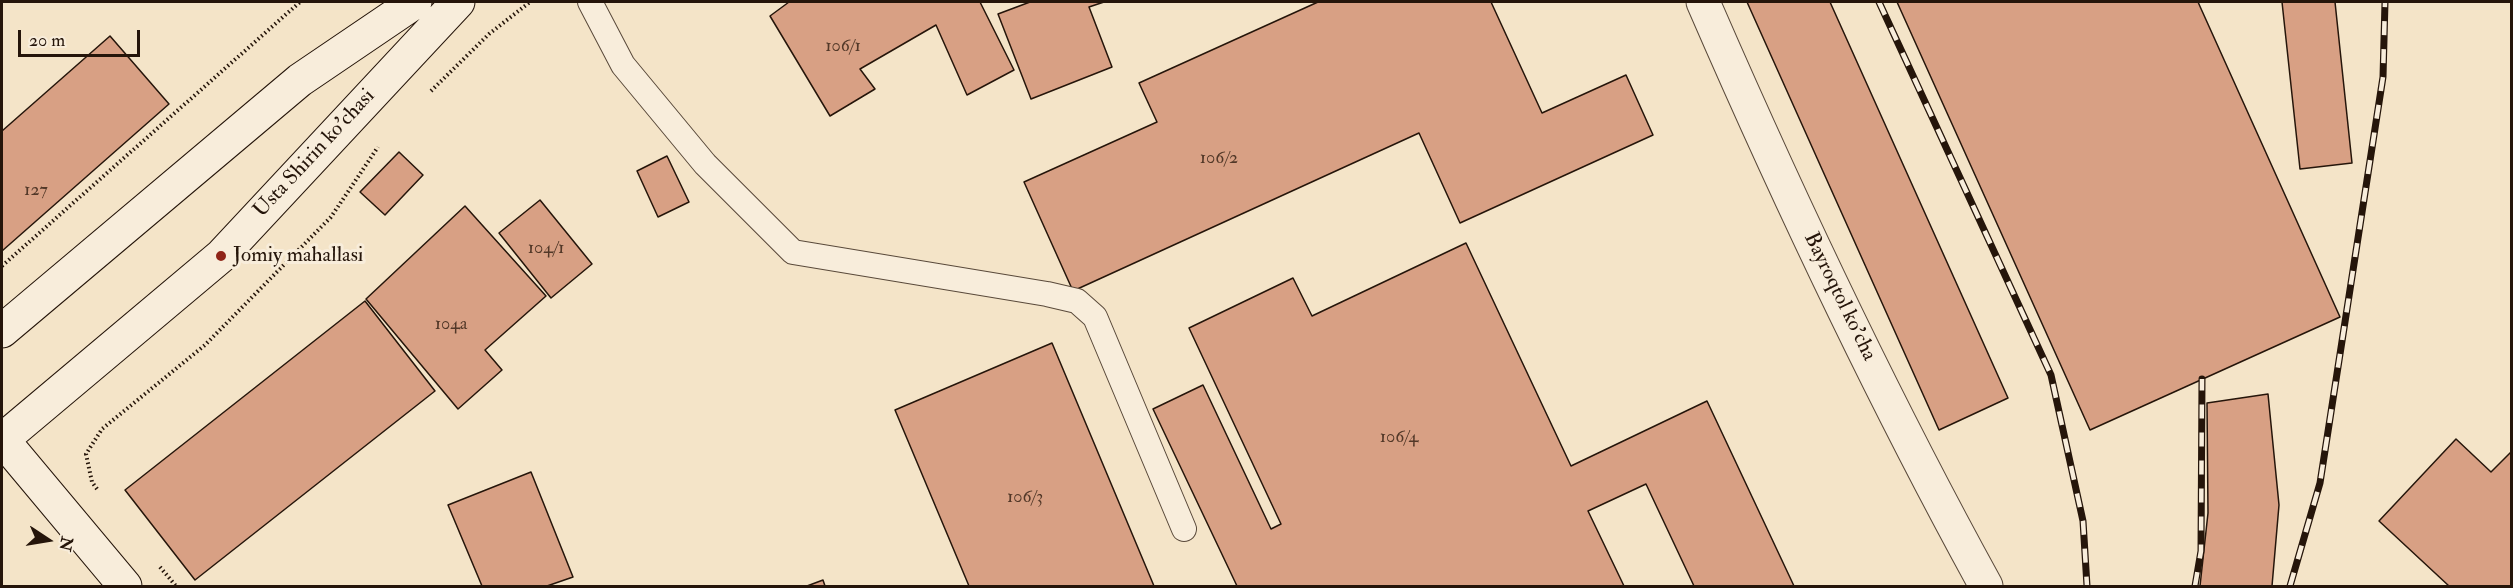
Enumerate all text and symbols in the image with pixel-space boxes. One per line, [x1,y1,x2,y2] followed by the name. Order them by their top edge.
[21,18,142,56] scale bar
[29,29,65,52] text: 20 m
[825,36,861,58] house number: 106/1
[249,84,381,224] street label: Usta Shirin ko'chasi
[1200,148,1238,170] house number: 106/2
[24,180,48,202] house number: 127
[1797,229,1881,365] street label: Bayroqtol ko'cha
[528,238,564,260] house number: 104/1
[233,243,363,269] place label: Jomiy mahallasi
[214,249,228,263] marker: Jomiy mahallasi
[435,314,467,336] house number: 104a
[1380,427,1418,449] house number: 106/4
[1007,487,1043,509] house number: 106/3
[18,510,78,570] north arrow
[54,535,77,553] text: N

